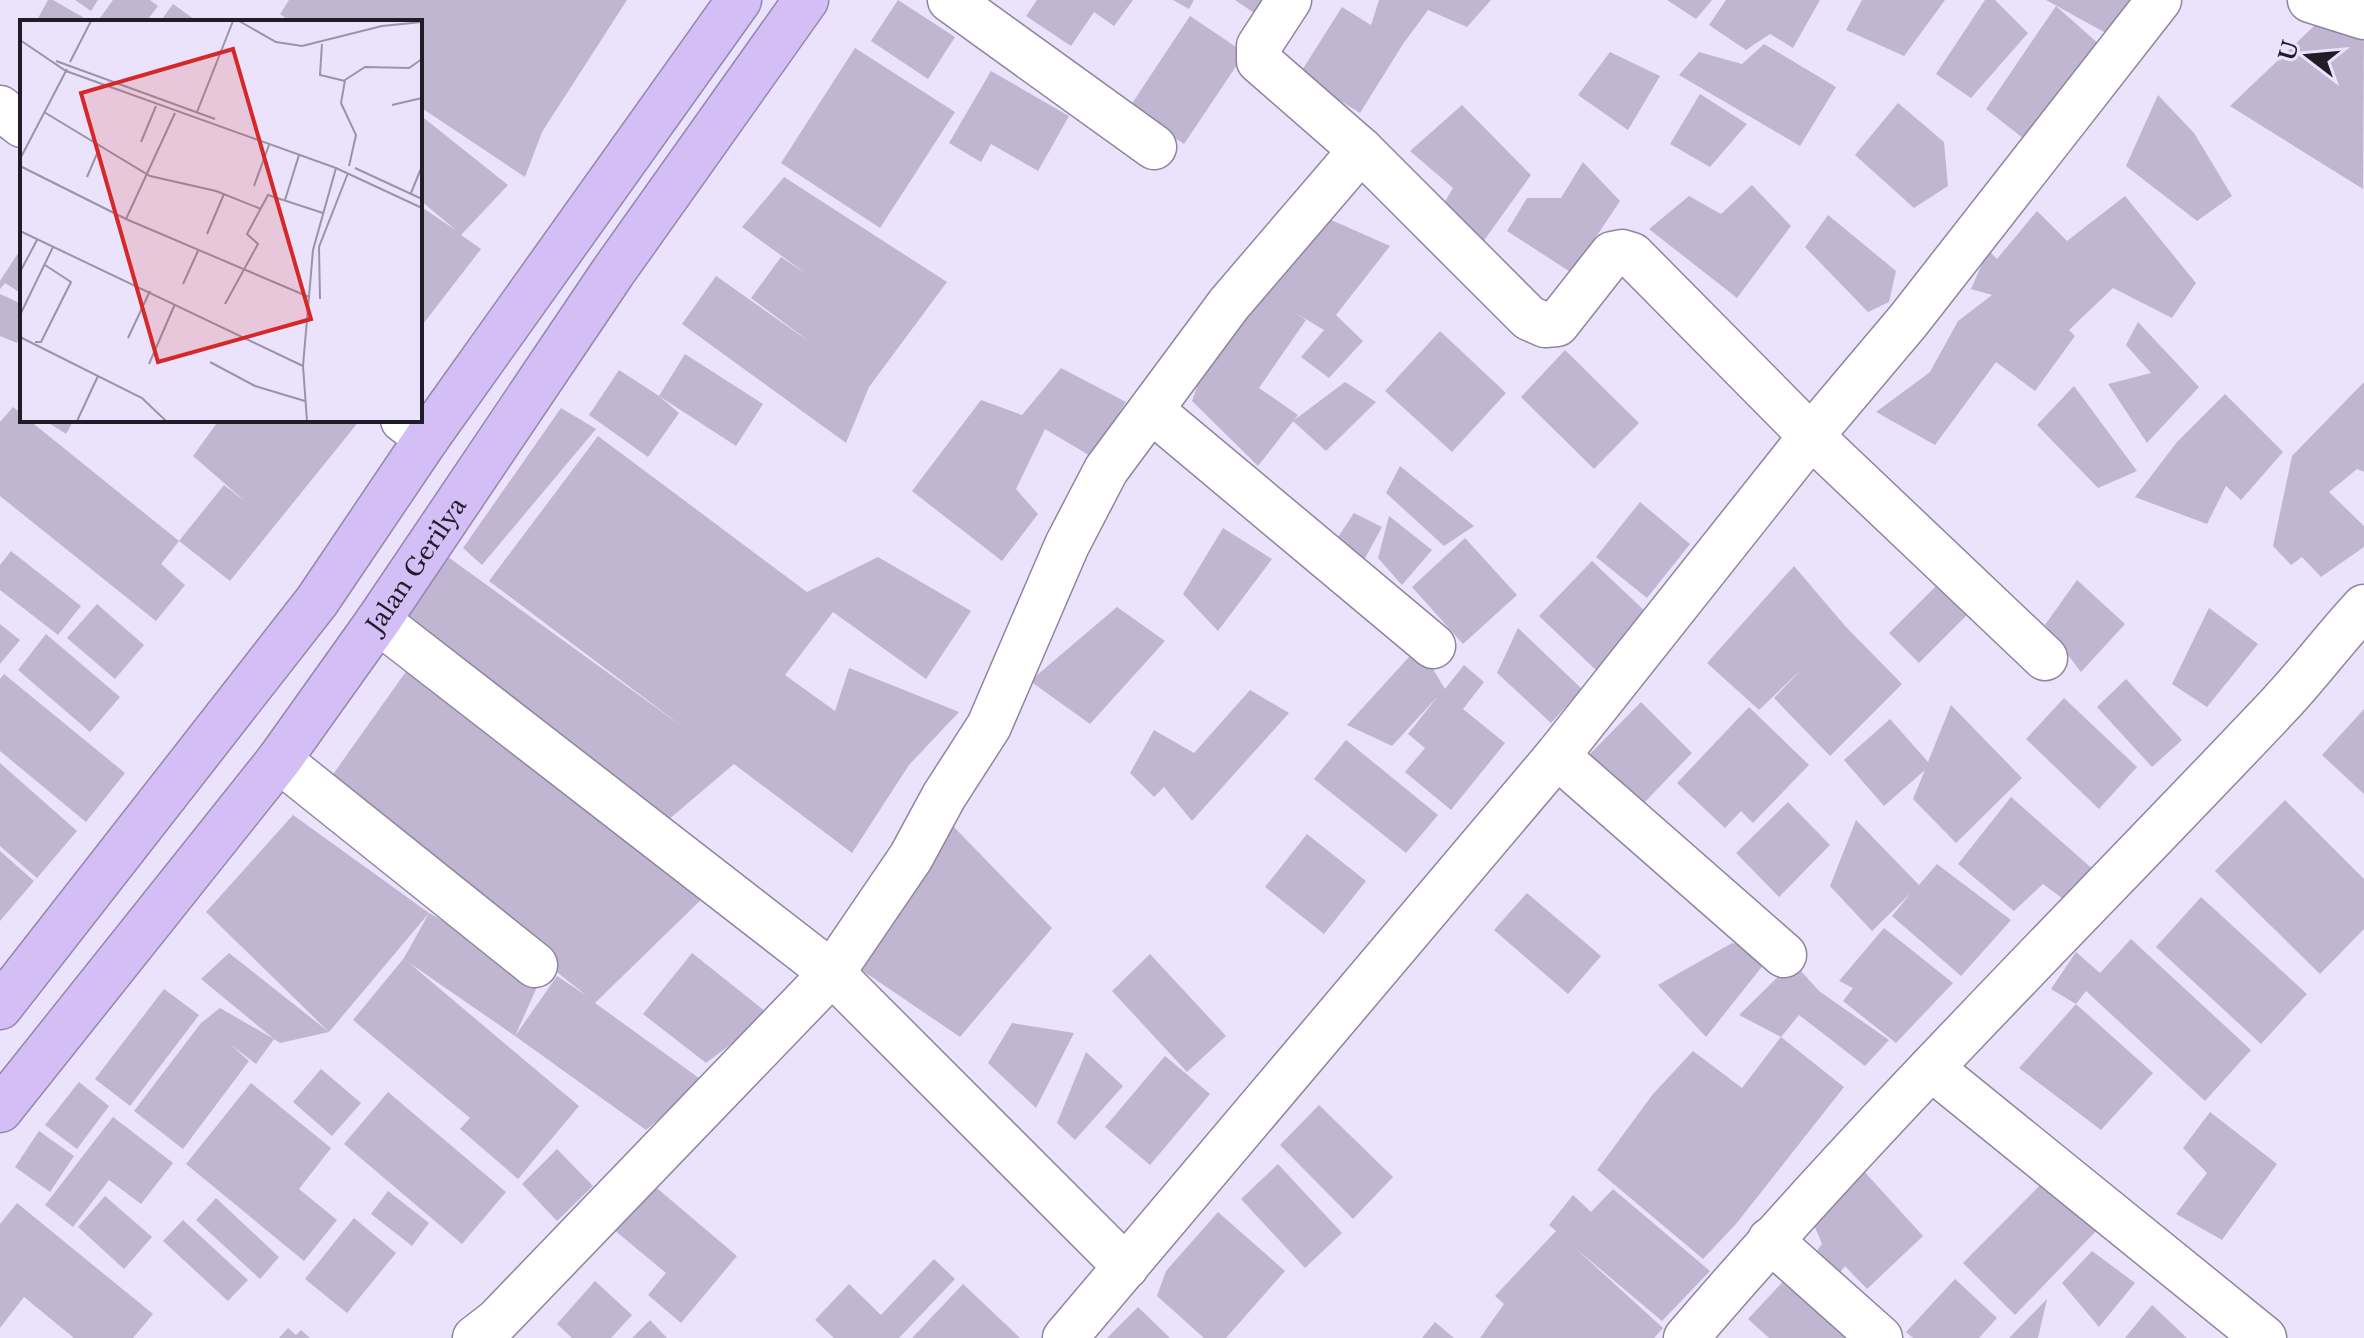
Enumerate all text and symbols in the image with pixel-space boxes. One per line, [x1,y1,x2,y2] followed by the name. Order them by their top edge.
[2268,16,2348,96] north arrow
[20,20,422,422] inset map
[2274,37,2305,64] text: U
[358,491,472,641] street label: Jalan Gerilya

